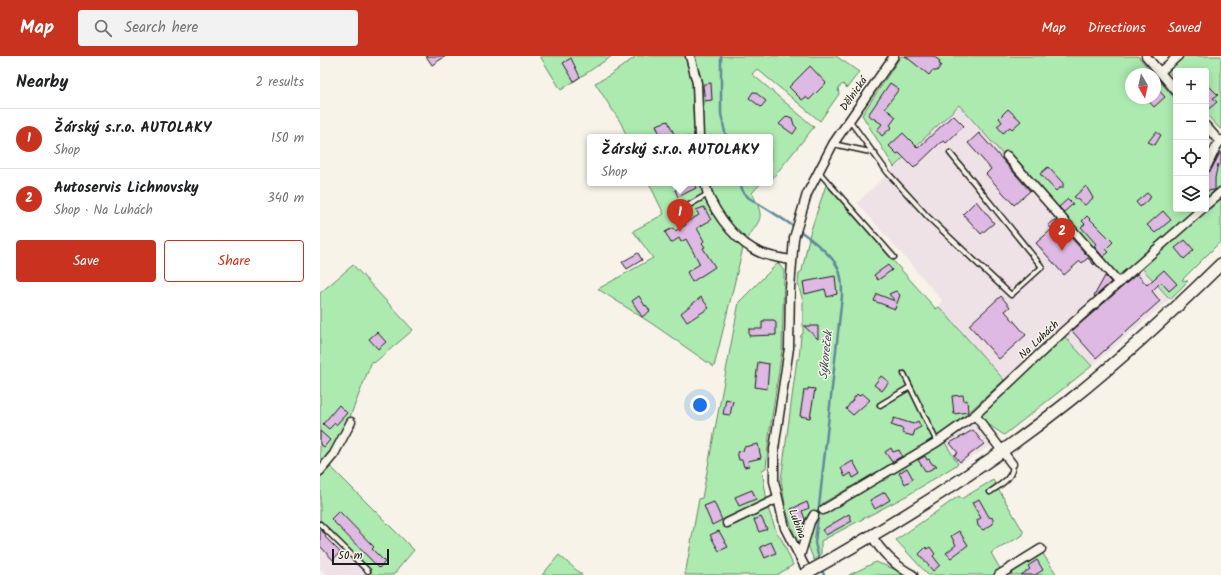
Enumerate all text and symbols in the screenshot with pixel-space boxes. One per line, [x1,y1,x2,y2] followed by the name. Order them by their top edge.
[78,10,358,46] search box
[20,13,54,43] text: Map
[124,16,198,40] text: Search here
[92,17,114,39] icon: search
[1041,17,1066,39] text: Map
[1088,17,1146,39] text: Directions
[1168,17,1201,39] text: Saved
[1125,68,1161,104] north arrow
[1173,68,1209,212] map controls
[1173,68,1209,104] button: +
[16,69,68,96] text: Nearby
[256,72,304,93] text: 2 results
[836,72,873,115] street label: Dělnická
[1173,104,1209,140] button: −
[54,116,212,140] text: Žárský s.r.o. AUTOLAKY
[27,128,31,149] text: 1
[271,128,304,149] text: 150 m
[587,134,773,186] popup
[601,138,759,162] text: Žárský s.r.o. AUTOLAKY
[54,140,80,161] text: Shop
[1173,140,1209,176] button: locate
[601,162,627,183] text: Shop
[54,176,199,200] text: Autoservis Lichnovsky
[1173,176,1209,212] button: layers
[25,188,33,209] text: 2
[267,188,304,209] text: 340 m
[667,199,693,232] pin: 1
[54,200,153,221] text: Shop · Na Luhách
[1049,218,1075,251] pin: 2
[16,240,156,282] button: Save
[164,240,304,282] button: Share
[1015,316,1064,364] street label: Na Luhách
[814,327,838,380] water label: Sýkoreček
[690,395,710,415] your location
[783,506,811,542] street label: Lubina
[332,547,389,566] scale bar
[338,547,363,565] text: 50 m

